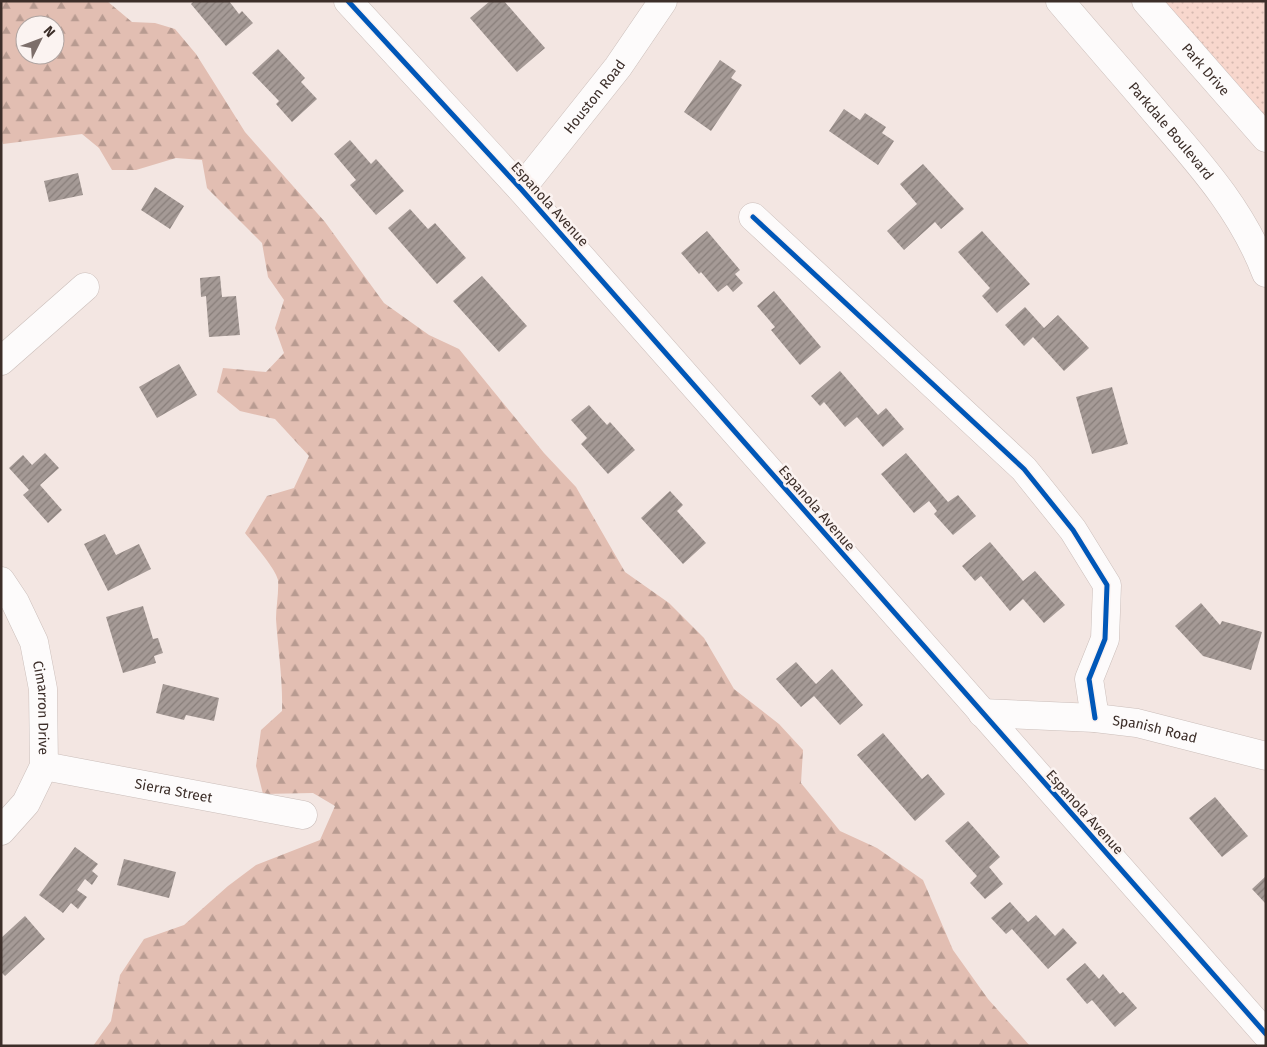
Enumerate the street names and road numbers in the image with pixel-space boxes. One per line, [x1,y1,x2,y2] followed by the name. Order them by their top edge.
[1178,40,1233,100] street label: Park Drive
[560,57,629,137] street label: Houston Road
[1125,79,1217,184] street label: Parkdale Boulevard
[507,159,592,250] street label: Espanola Avenue
[775,462,858,555] street label: Espanola Avenue
[29,659,52,755] street label: Cimarron Drive
[1111,712,1199,747] street label: Spanish Road
[1042,767,1127,858] street label: Espanola Avenue
[133,775,215,807] street label: Sierra Street

